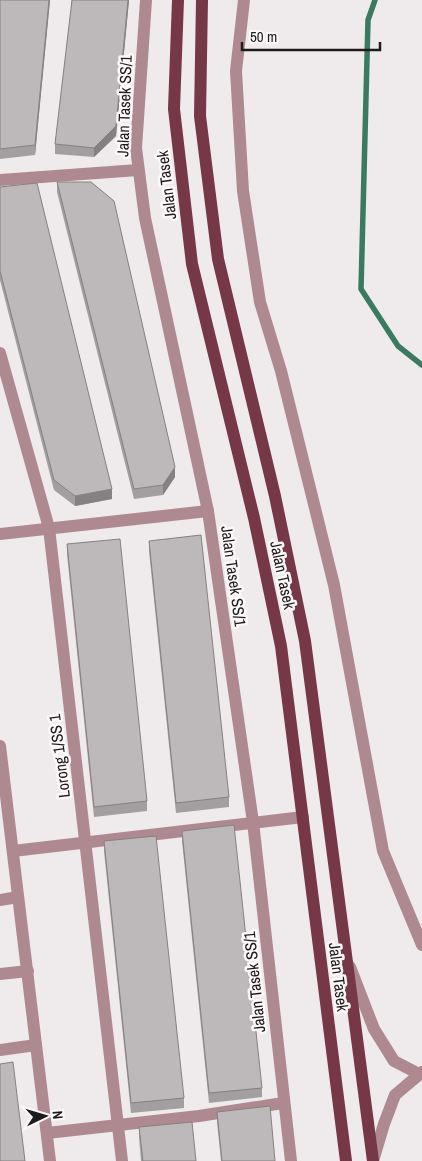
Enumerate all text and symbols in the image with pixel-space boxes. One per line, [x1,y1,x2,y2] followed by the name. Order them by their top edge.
[242,20,380,52] scale bar
[250,26,277,47] text: 50 m
[111,54,137,157] street label: Jalan Tasek SS/1
[151,149,181,221] street label: Jalan Tasek
[216,524,252,628] street label: Jalan Tasek SS/1
[265,539,301,612] street label: Jalan Tasek
[43,712,75,799] street label: Lorong 1/SS 1
[238,930,270,1034] street label: Jalan Tasek SS/1
[324,941,354,1013] street label: Jalan Tasek
[20,1091,70,1141] north arrow
[49,1110,67,1120] text: N

